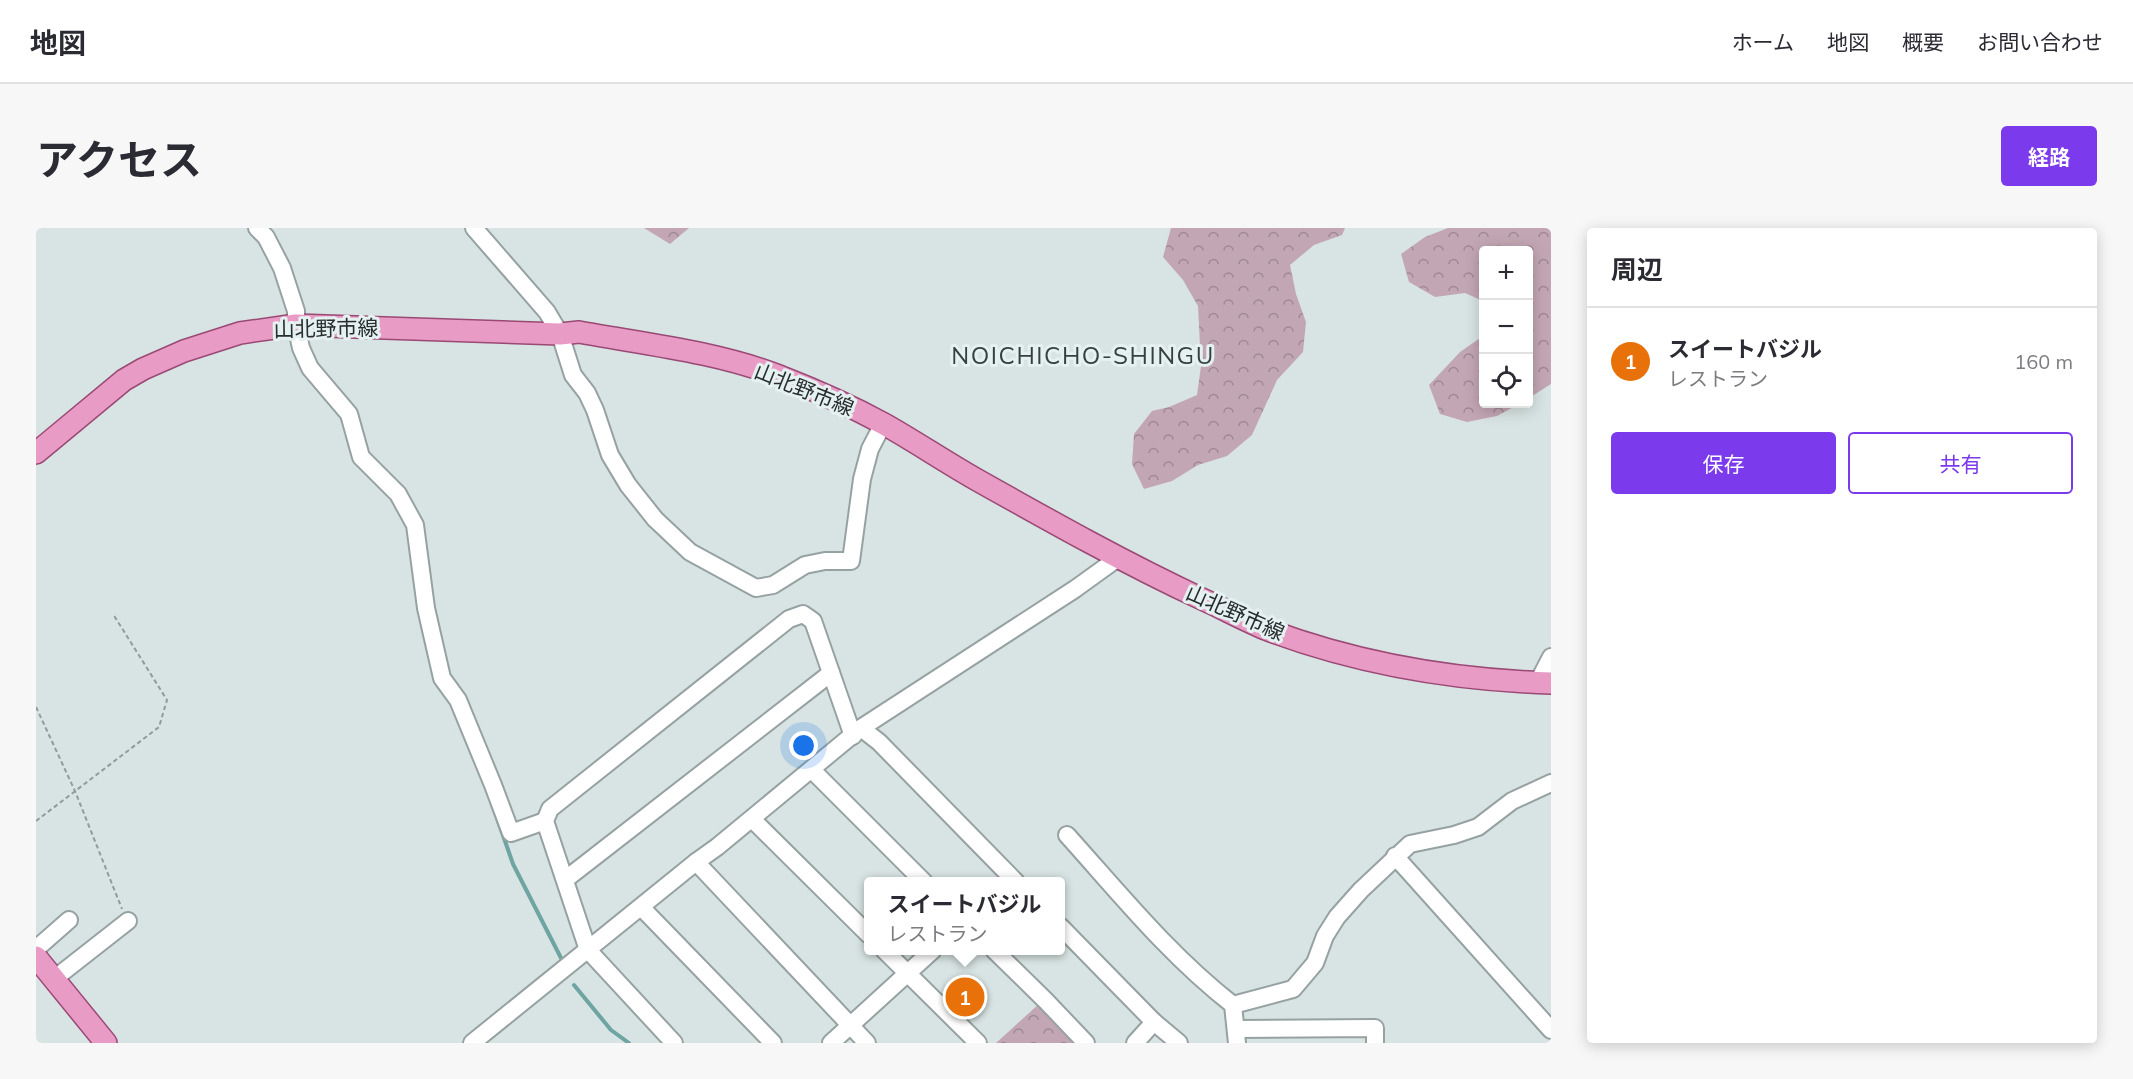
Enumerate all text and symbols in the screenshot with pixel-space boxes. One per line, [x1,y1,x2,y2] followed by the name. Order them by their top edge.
[30,25,86,60] text: 地図
[1732,29,1794,55] text: ホーム
[1827,29,1869,55] text: 地図
[1902,29,1944,55] text: 概要
[1977,29,2103,55] text: お問い合わせ
[2001,126,2097,186] button: 経路
[36,133,202,186] text: アクセス
[1479,246,1533,408] map controls
[1479,246,1533,300] button: +
[1611,253,1663,286] text: 周辺
[1479,300,1533,354] button: −
[273,314,379,342] street label: 山北野市線
[1668,335,1822,363] text: スイートバジル
[951,340,1215,370] district label: NOICHICHO-SHINGU
[1625,349,1637,374] text: 1
[2014,349,2073,374] text: 160 m
[1479,354,1533,408] button: locate
[751,357,858,421] street label: 山北野市線
[1668,366,1768,391] text: レストラン
[1611,432,1836,494] button: 保存
[1848,432,2073,494] button: 共有
[1182,579,1289,645] street label: 山北野市線
[789,731,818,760] your location
[864,877,1065,955] popup
[887,890,1042,918] text: スイートバジル
[887,921,987,946] text: レストラン
[946,974,984,1020] pin: 1

